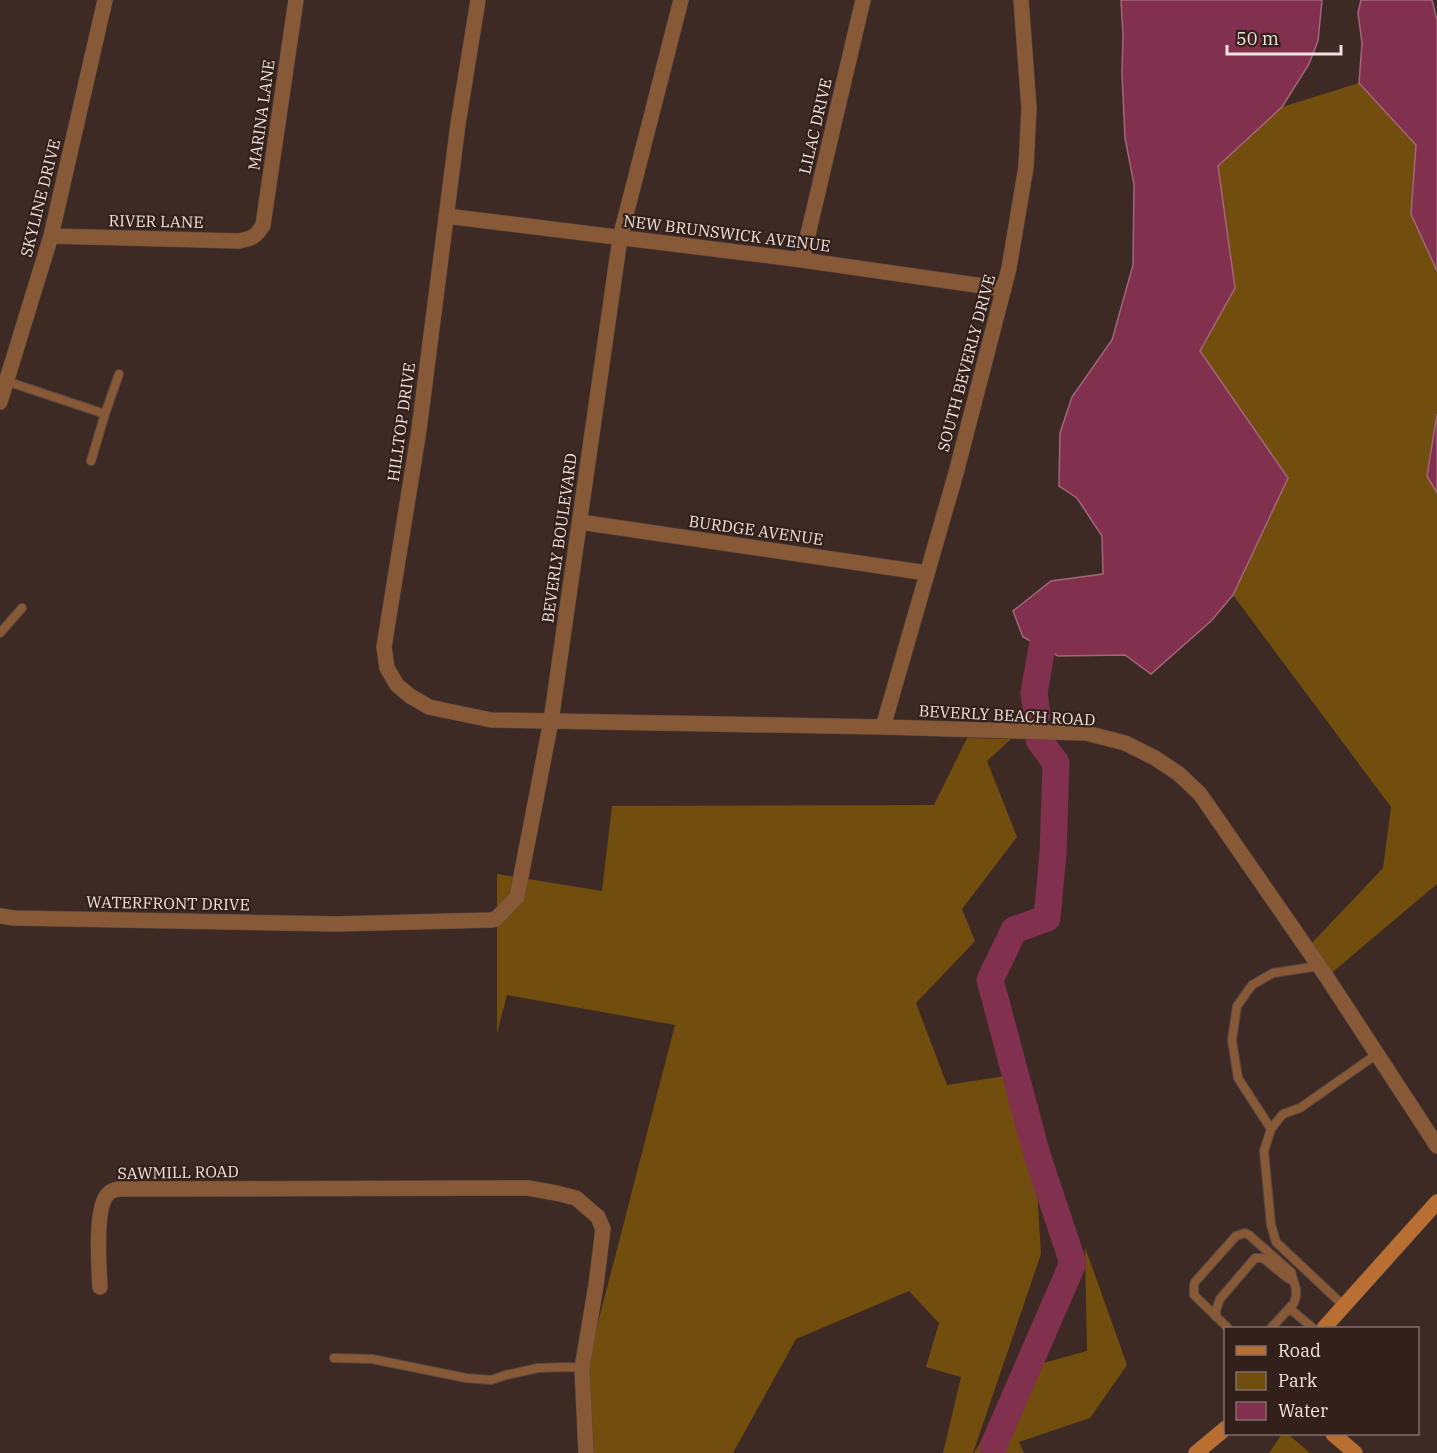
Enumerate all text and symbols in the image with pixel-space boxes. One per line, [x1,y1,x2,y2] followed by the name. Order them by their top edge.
[1227,18,1341,56] scale bar
[1236,27,1279,50] text: 50 m
[243,58,279,172] street label: MARINA LANE
[794,76,836,176] street label: LILAC DRIVE
[16,137,64,259] street label: SKYLINE DRIVE
[108,210,204,232] street label: RIVER LANE
[622,210,832,256] street label: NEW BRUNSWICK AVENUE
[933,272,999,454] street label: SOUTH BEVERLY DRIVE
[383,361,419,483] street label: HILLTOP DRIVE
[537,452,581,624] street label: BEVERLY BOULEVARD
[687,511,825,549] street label: BURDGE AVENUE
[918,700,1096,730] street label: BEVERLY BEACH ROAD
[86,892,250,914] street label: WATERFRONT DRIVE
[117,1161,239,1183] street label: SAWMILL ROAD
[1224,1327,1419,1435] legend
[1278,1339,1321,1362] text: Road
[1278,1369,1318,1392] text: Park
[1278,1399,1328,1422] text: Water

